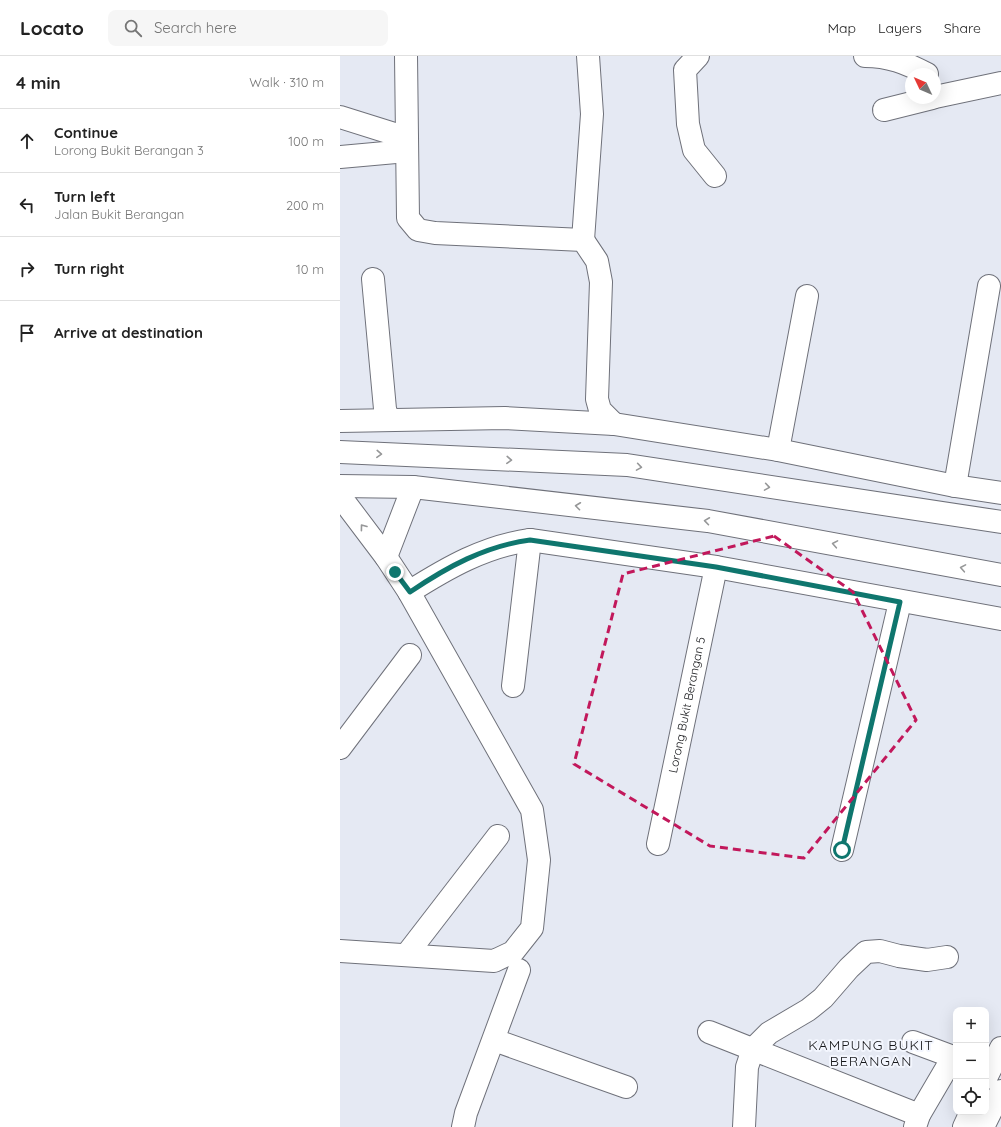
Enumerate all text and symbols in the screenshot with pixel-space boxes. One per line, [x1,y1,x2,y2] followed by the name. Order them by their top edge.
[108,10,388,46] search box
[20,16,84,40] text: Locato
[122,17,144,39] icon: search
[154,18,237,37] text: Search here
[827,19,856,37] text: Map
[878,19,922,37] text: Layers
[944,19,981,37] text: Share
[905,68,941,104] north arrow
[16,72,61,93] text: 4 min
[249,74,324,90] text: Walk · 310 m
[54,123,118,142] text: Continue
[16,130,38,152] icon: ahead
[288,133,324,149] text: 100 m
[54,142,204,158] text: Lorong Bukit Berangan 3
[54,187,116,206] text: Turn left
[16,194,38,216] icon: left
[286,197,324,213] text: 200 m
[54,206,184,222] text: Jalan Bukit Berangan
[16,258,38,280] icon: right
[54,259,125,278] text: Turn right
[296,261,324,277] text: 10 m
[16,322,38,344] icon: arrive
[54,323,203,342] text: Arrive at destination
[376,450,382,458] one-way arrow
[506,456,512,464] one-way arrow
[636,462,642,471] one-way arrow
[764,482,770,490] one-way arrow
[575,502,581,511] one-way arrow
[704,517,710,526] one-way arrow
[361,524,368,531] one-way arrow
[832,541,838,549] one-way arrow
[386,563,404,581] route end
[960,564,966,572] one-way arrow
[665,635,708,774] street label: Lorong Bukit Berangan 5
[833,841,851,859] route start
[953,1007,989,1115] map controls
[953,1007,989,1043] button: +
[808,1036,934,1070] district label: KAMPUNG BUKIT BERANGAN
[953,1043,989,1079] button: −
[953,1079,989,1115] button: locate

